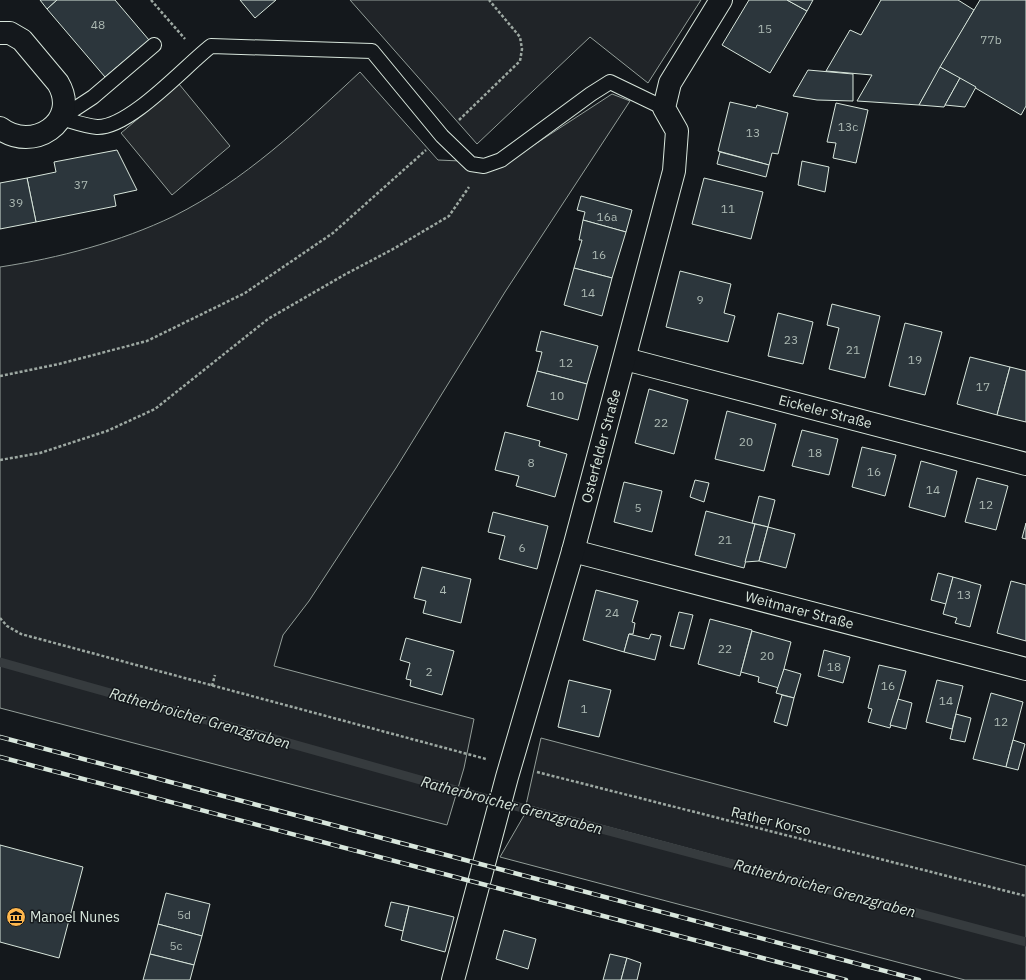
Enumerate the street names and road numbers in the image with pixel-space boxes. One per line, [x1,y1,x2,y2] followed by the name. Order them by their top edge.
[577,387,625,505] street label: Osterfelder Straße
[777,391,874,432] street label: Eickeler Straße
[743,587,856,633] street label: Weitmarer Straße
[729,802,813,840] street label: Rather Korso

